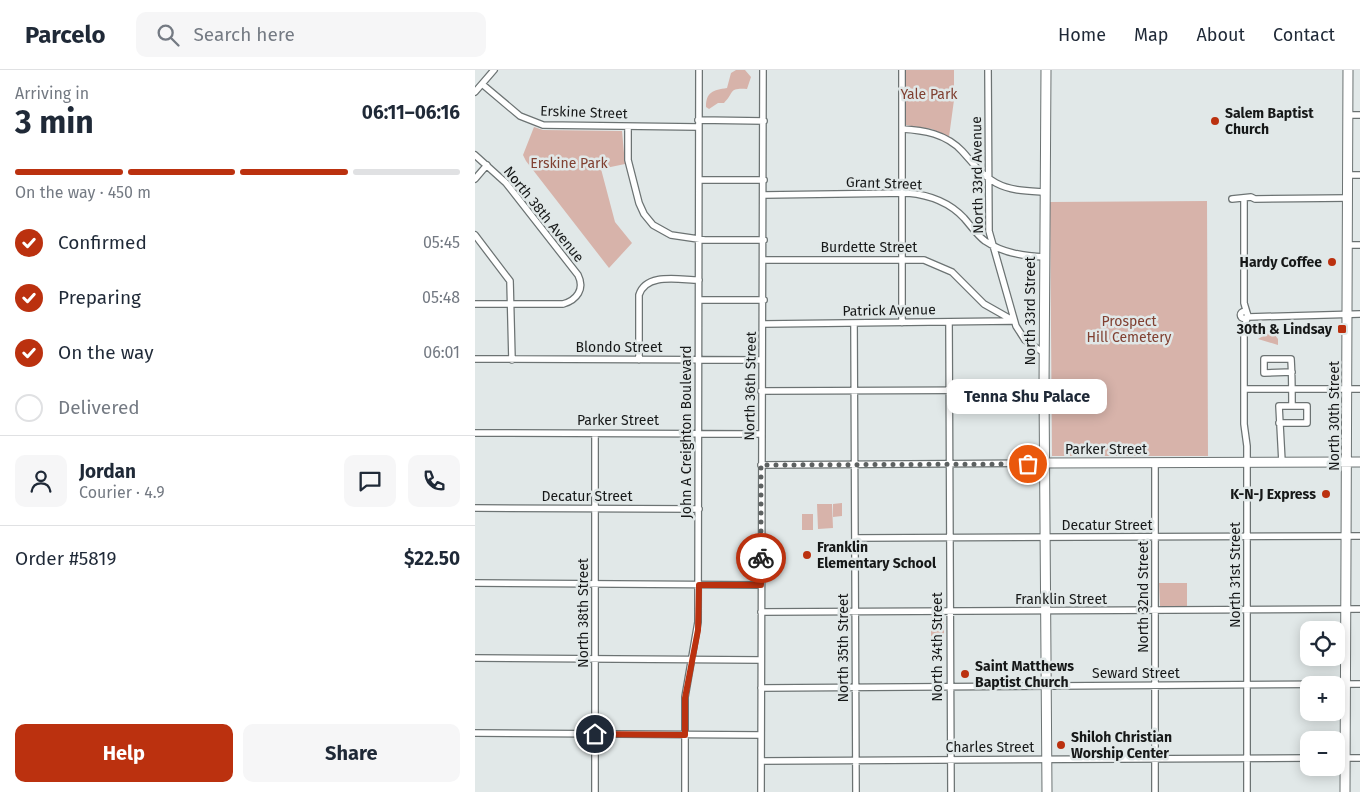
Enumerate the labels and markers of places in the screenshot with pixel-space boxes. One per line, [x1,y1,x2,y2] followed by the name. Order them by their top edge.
[1225,105,1314,138] place label: Salem Baptist Church
[1209,115,1221,127] marker: Salem Baptist Church
[1240,254,1322,271] place label: Hardy Coffee
[1326,256,1338,268] marker: Hardy Coffee
[1236,321,1333,338] place label: 30th & Lindsay
[1336,323,1348,335] marker: 30th & Lindsay
[948,379,1108,414] callout: Tenna Shu Palace
[1007,443,1049,485] pin
[1230,486,1316,503] place label: K-N-J Express
[1320,488,1332,500] marker: K-N-J Express
[817,539,937,572] place label: Franklin Elementary School
[801,549,813,561] marker: Franklin Elementary School
[975,658,1074,691] place label: Saint Matthews Baptist Church
[959,668,971,680] marker: Saint Matthews Baptist Church
[574,713,616,755] pin
[1071,729,1172,762] place label: Shiloh Christian Worship Center
[1055,739,1067,751] marker: Shiloh Christian Worship Center

